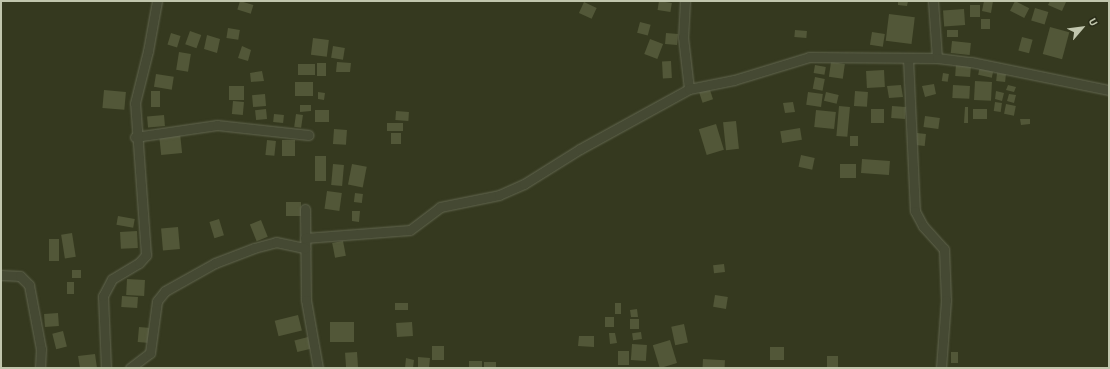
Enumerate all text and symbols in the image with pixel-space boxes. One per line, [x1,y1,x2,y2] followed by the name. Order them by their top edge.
[1062,8,1102,48] north arrow
[1085,15,1101,29] text: U

